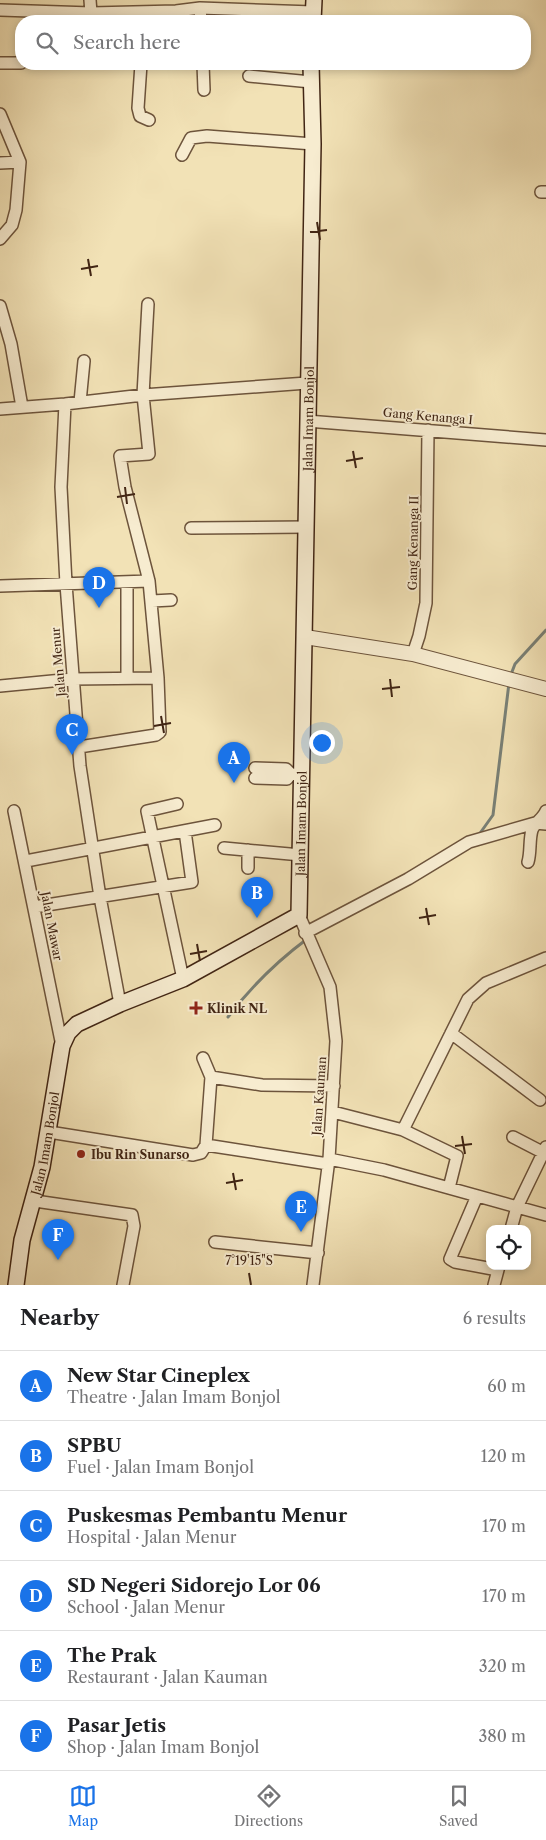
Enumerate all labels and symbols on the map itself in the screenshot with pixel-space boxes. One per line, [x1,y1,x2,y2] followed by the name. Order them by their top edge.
[300,365,316,473] street label: Jalan Imam Bonjol
[382,405,474,427] street label: Gang Kenanga I
[405,495,421,591] street label: Gang Kenanga II
[83,567,115,608] pin: D
[47,627,69,699] street label: Jalan Menur
[56,714,88,755] pin: C
[309,730,335,756] your location
[218,742,250,783] pin: A
[292,770,309,878] street label: Jalan Imam Bonjol
[241,877,273,918] pin: B
[38,888,66,962] street label: Jalan Mawar
[189,1001,203,1015] marker: Klinik NL
[207,1001,268,1016] place label: Klinik NL
[309,1056,329,1138] street label: Jalan Kauman
[27,1090,62,1199] street label: Jalan Imam Bonjol
[91,1147,190,1162] place label: Ibu Rin Sunarso
[75,1148,87,1160] marker: Ibu Rin Sunarso
[285,1191,317,1232] pin: E
[42,1219,74,1260] pin: F
[225,1253,273,1268] text: 7°19'15"S

